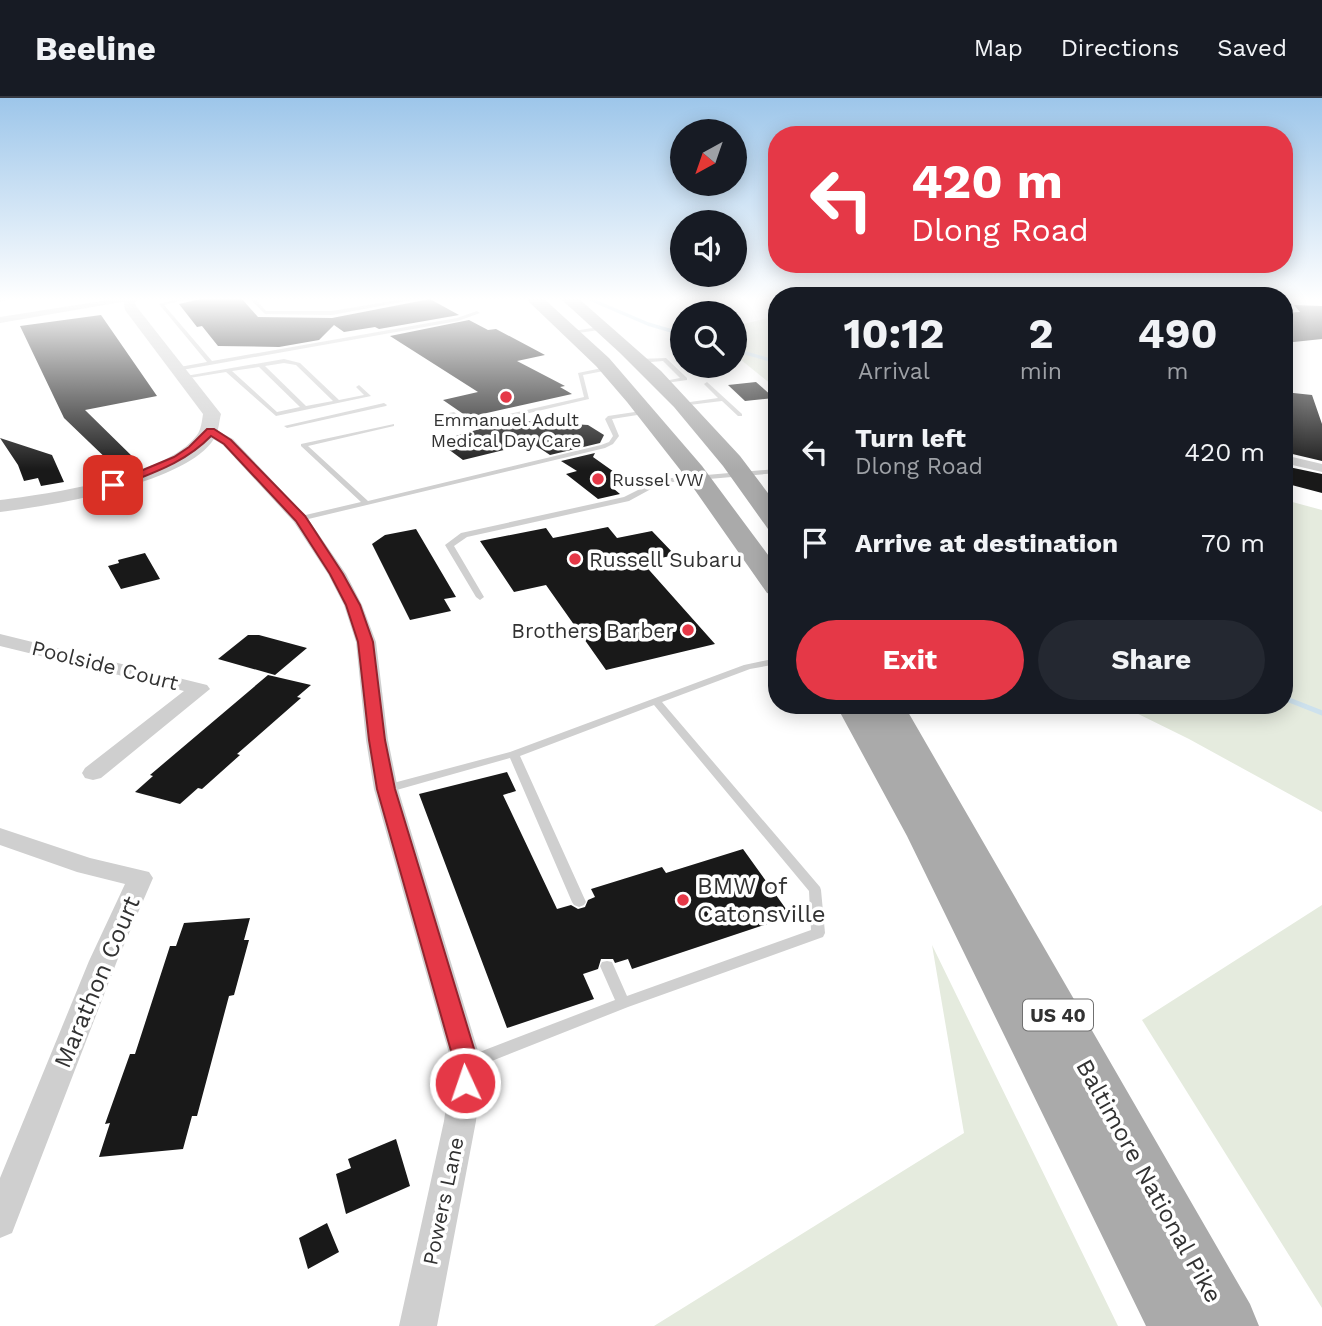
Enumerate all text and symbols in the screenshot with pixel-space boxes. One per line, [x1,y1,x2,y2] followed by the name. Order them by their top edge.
[35,29,156,68] text: Beeline
[974,34,1023,62] text: Map
[1061,34,1179,62] text: Directions
[1217,34,1287,62] text: Saved
[670,119,747,196] north arrow
[670,119,747,378] map controls
[911,152,1063,210] text: 420 m
[796,154,887,245] icon: left
[670,210,747,287] button: sound
[911,211,1089,249] text: Dlong Road
[670,301,747,378] button: search
[843,309,944,358] text: 10:12
[1028,309,1053,358] text: 2
[1138,309,1218,358] text: 490
[858,358,930,385] text: Arrival
[1020,358,1062,385] text: min
[1167,358,1189,385] text: m
[498,389,514,405] marker: Emmanuel Adult Medical Day Care
[431,409,581,451] place label: Emmanuel Adult Medical Day Care
[855,423,966,453] text: Turn left
[796,433,834,471] icon: left
[1184,437,1265,467] text: 420 m
[855,453,983,480] text: Dlong Road
[83,455,143,515] pin
[94,466,132,504] icon: arrive
[612,469,704,490] place label: Russel VW
[590,471,606,487] marker: Russel VW
[796,524,834,562] icon: arrive
[855,528,1118,558] text: Arrive at destination
[1201,528,1265,558] text: 70 m
[589,547,742,572] place label: Russell Subaru
[567,551,583,567] marker: Russell Subaru
[511,618,674,643] place label: Brothers Barber
[796,620,1024,700] button: Exit
[1038,620,1265,700] button: Share
[680,622,696,638] marker: Brothers Barber
[29,635,181,695] street label: Poolside Court
[697,872,826,928] place label: BMW of Catonsville
[48,892,146,1072] street label: Marathon Court
[675,892,691,908] marker: BMW of Catonsville
[1023,1000,1093,1030] road number: US 40
[428,1046,502,1120] position arrow
[1070,1054,1228,1308] street label: Baltimore National Pike
[417,1135,469,1267] street label: Powers Lane

